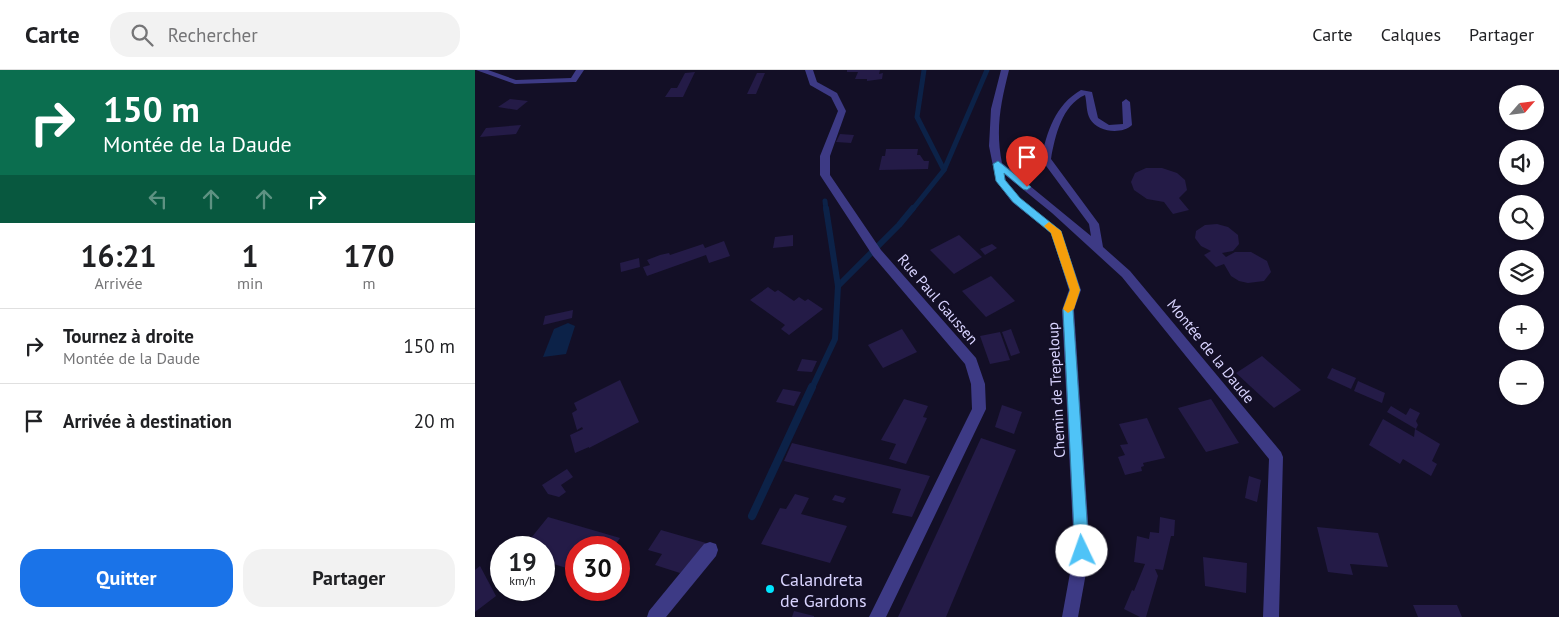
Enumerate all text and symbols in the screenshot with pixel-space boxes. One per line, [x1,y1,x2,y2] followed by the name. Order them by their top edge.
[110,12,460,57] search box
[25,19,80,50] text: Carte
[128,21,156,49] icon: search
[168,23,258,47] text: Rechercher
[1312,23,1353,46] text: Carte
[1381,23,1441,46] text: Calques
[1469,23,1534,46] text: Partager
[1499,85,1544,130] north arrow
[1499,85,1544,405] map controls
[103,86,200,132] text: 150 m
[20,90,85,155] icon: right
[103,130,292,158] text: Montée de la Daude
[1006,136,1048,187] pin
[1499,140,1544,185] button: sound
[1013,143,1041,171] icon: arrive
[144,185,172,213] icon: left
[197,185,225,213] icon: ahead
[250,185,278,213] icon: ahead
[303,185,331,213] icon: right
[1499,195,1544,240] button: search
[80,236,157,275] text: 16:21
[242,236,259,275] text: 1
[343,236,395,275] text: 170
[894,250,982,348] street label: Rue Paul Gaussen
[1499,250,1544,295] button: layers
[94,273,143,293] text: Arrivée
[237,273,263,293] text: min
[363,273,376,293] text: m
[1163,295,1259,407] street label: Montée de la Daude
[1499,305,1544,350] button: +
[1043,322,1069,458] street label: Chemin de Trepeloup
[63,324,194,348] text: Tournez à droite
[20,332,48,360] icon: right
[403,334,455,358] text: 150 m
[63,348,200,368] text: Montée de la Daude
[1499,360,1544,405] button: −
[20,407,48,435] icon: arrive
[63,409,232,433] text: Arrivée à destination
[414,409,455,433] text: 20 m
[1055,524,1107,576] position arrow
[565,536,630,601] speed limit sign: 30
[508,546,537,578] text: 19
[20,549,233,607] button: Quitter
[243,549,455,607] button: Partager
[780,568,866,612] place label: Calandreta de Gardons
[509,573,536,588] text: km/h
[764,583,776,595] marker: Calandreta de Gardons

